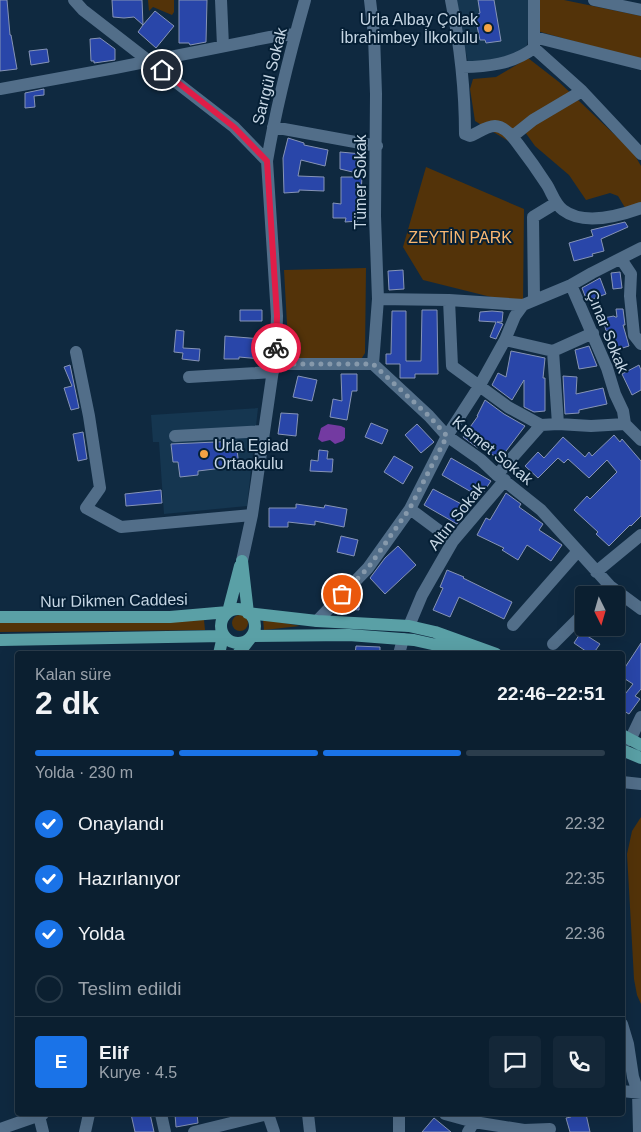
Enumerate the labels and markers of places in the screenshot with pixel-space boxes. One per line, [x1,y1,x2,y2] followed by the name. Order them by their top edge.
[340,11,479,46] place label: Urla Albay Çolak İbrahimbey İlkokulu
[482,22,494,34] marker: Urla Albay Çolak İbrahimbey İlkokulu
[141,49,183,91] pin
[214,437,289,472] place label: Urla Egiad Ortaokulu
[198,448,210,460] marker: Urla Egiad Ortaokulu
[321,573,363,615] pin

